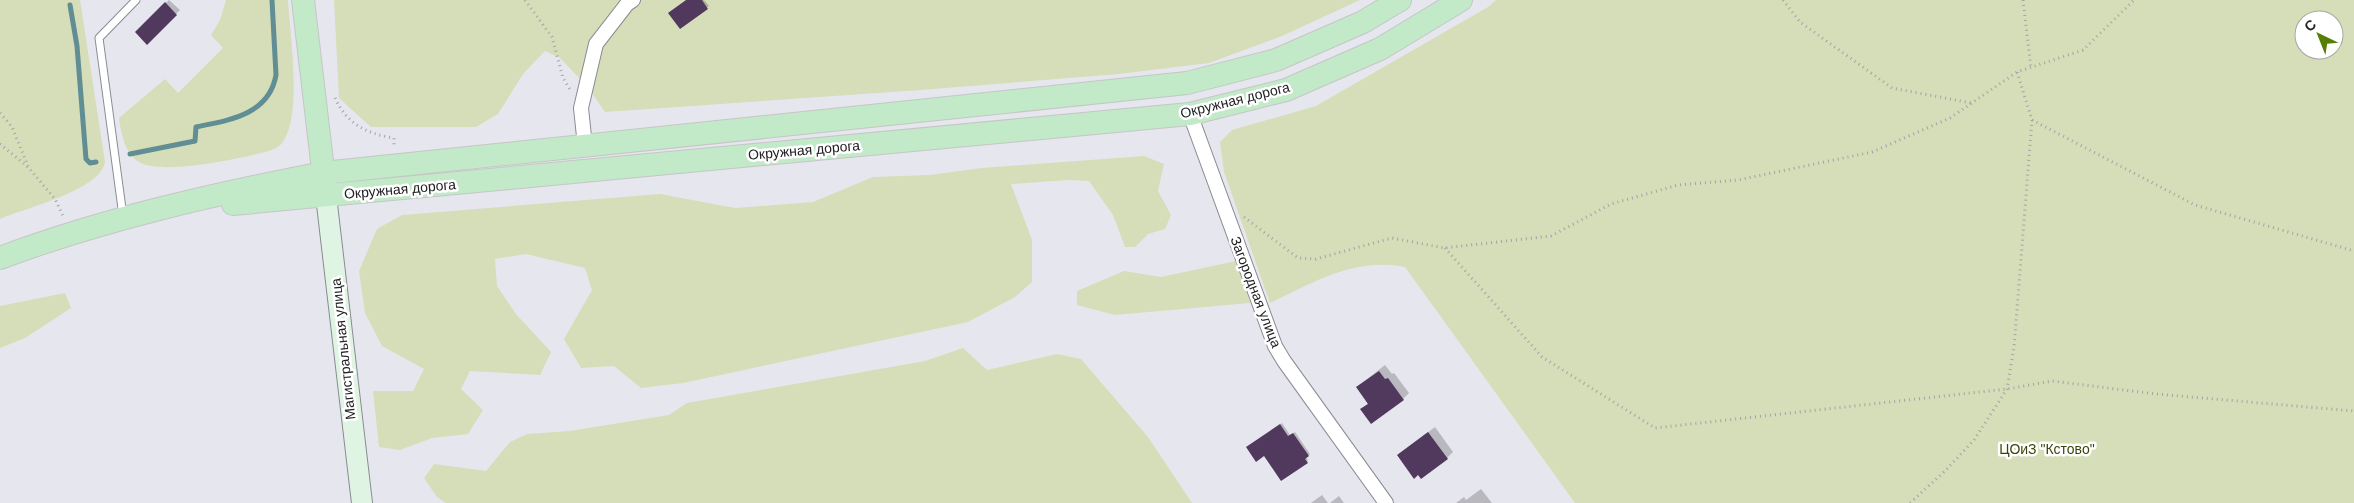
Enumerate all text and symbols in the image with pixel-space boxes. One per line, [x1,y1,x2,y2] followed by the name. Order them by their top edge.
[2294,10,2344,60] north arrow
[2301,16,2319,35] text: С
[1179,79,1292,121] street label: Окружная дорога
[747,137,861,163] street label: Окружная дорога
[343,176,457,202] street label: Окружная дорога
[1227,234,1285,350] street label: Загородная улица
[328,277,358,421] street label: Магистральная улица
[1999,441,2095,457] park label: ЦОиЗ "Кстово"

